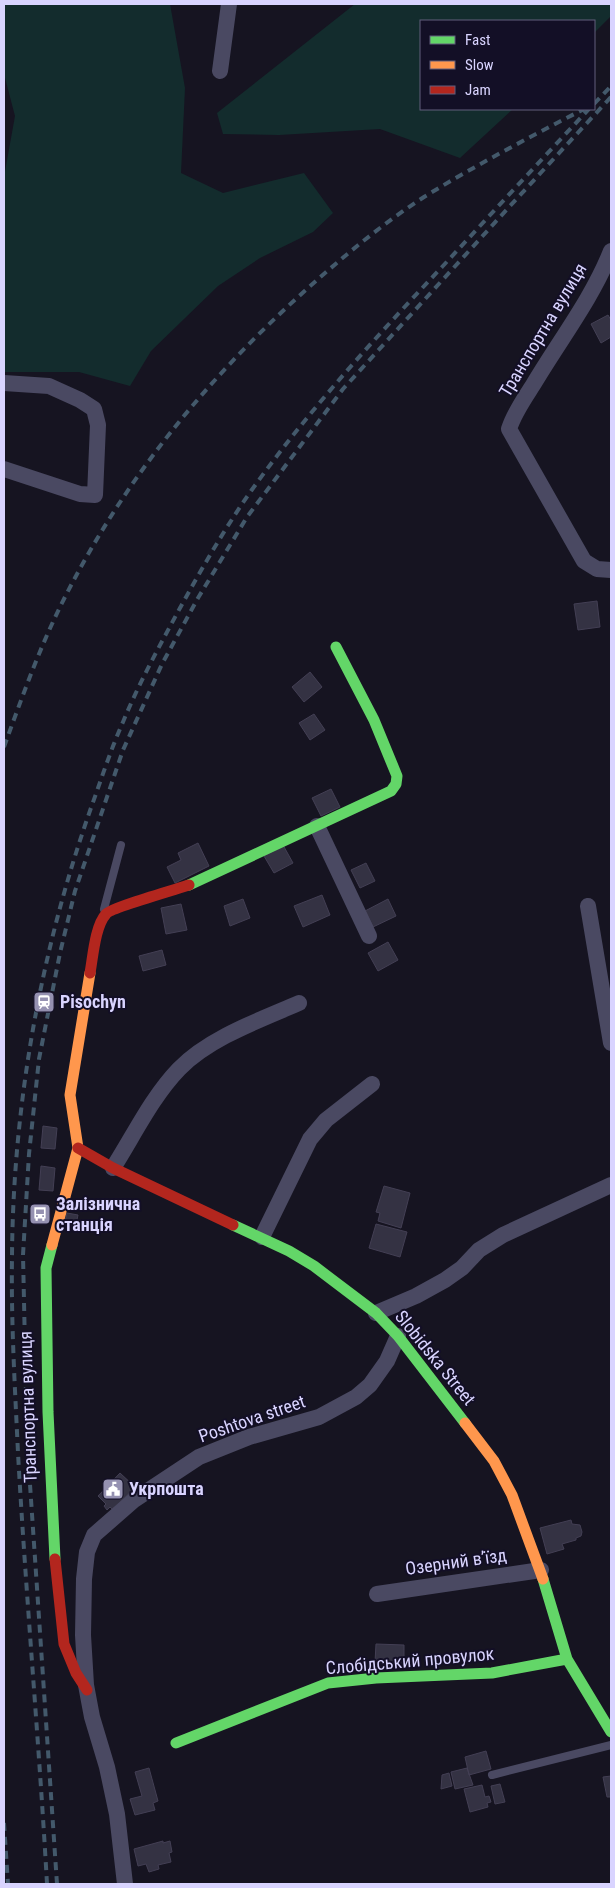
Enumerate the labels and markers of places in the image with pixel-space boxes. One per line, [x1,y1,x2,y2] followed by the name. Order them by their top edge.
[32,990,56,1014] station icon: Pisochyn
[60,991,126,1012] place label: Pisochyn
[56,1193,140,1235] place label: Залізнична станція
[28,1202,52,1226] bus stop icon: Залізнична станція
[101,1477,125,1501] public building icon: Укрпошта
[129,1478,204,1499] place label: Укрпошта

